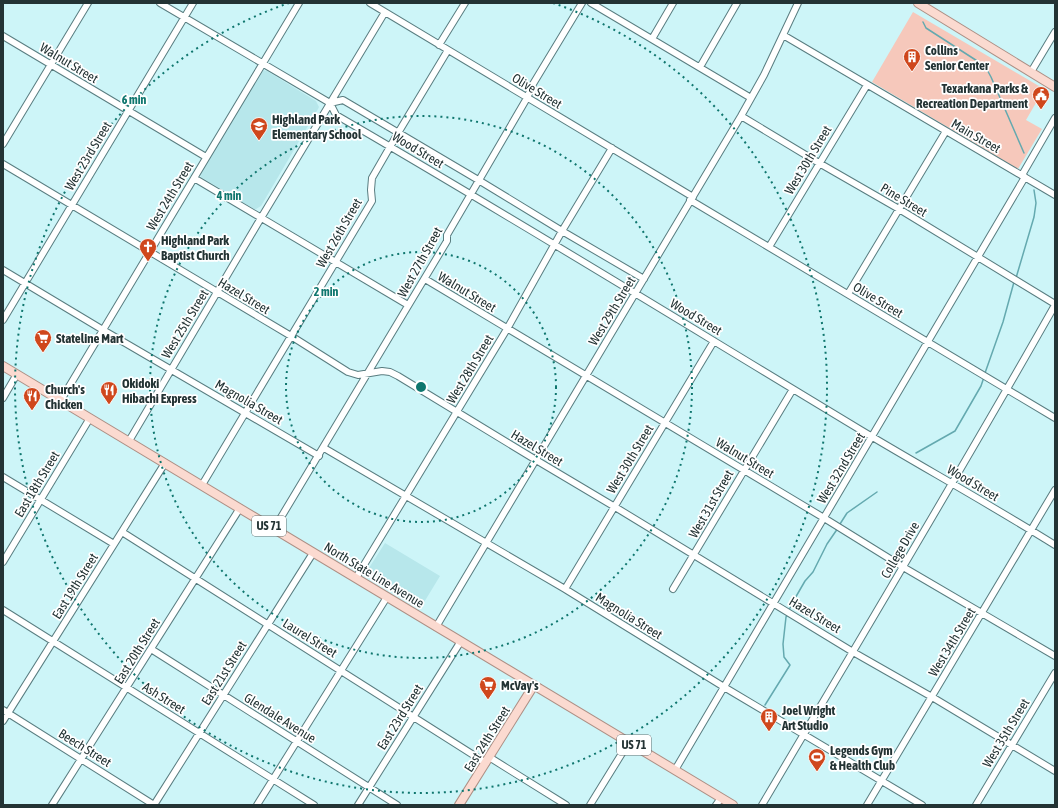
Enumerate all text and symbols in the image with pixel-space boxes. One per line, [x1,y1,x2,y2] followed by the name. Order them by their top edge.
[37,40,101,86] street label: Walnut Street
[925,43,990,73] place label: Collins Senior Center
[902,47,922,72] building icon: Collins Senior Center
[509,70,565,112] street label: Olive Street
[916,81,1028,111] place label: Texarkana Parks & Recreation Department
[1031,85,1051,110] public building icon: Texarkana Parks & Recreation Department
[122,93,146,107] text: 6 min
[272,112,362,142] place label: Highland Park Elementary School
[249,116,269,141] school or university icon: Highland Park Elementary School
[949,116,1004,156] street label: Main Street
[62,119,115,193] street label: West 23rd Street
[782,123,835,197] street label: West 30th Street
[389,129,447,171] street label: Wood Street
[144,159,197,233] street label: West 24th Street
[878,180,930,220] street label: Pine Street
[216,189,241,203] text: 4 min
[313,195,365,270] street label: West 26th Street
[395,224,445,300] street label: West 27th Street
[161,233,230,263] place label: Highland Park Baptist Church
[138,237,158,262] church icon: Highland Park Baptist Church
[435,269,499,315] street label: Walnut Street
[586,274,639,348] street label: West 29th Street
[215,275,273,317] street label: Hazel Street
[850,279,906,321] street label: Olive Street
[314,285,338,299] text: 2 min
[159,287,212,361] street label: West 25th Street
[667,296,725,338] street label: Wood Street
[33,328,53,353] supermarket icon: Stateline Mart
[56,331,124,346] place label: Stateline Mart
[444,332,497,406] street label: West 28th Street
[122,376,197,406] place label: Okidoki Hibachi Express
[213,377,286,428] street label: Magnolia Street
[99,380,119,405] restaurant icon: Okidoki Hibachi Express
[414,380,428,394] centre of rings
[45,382,85,412] place label: Church's Chicken
[22,386,42,411] restaurant icon: Church's Chicken
[604,422,657,496] street label: West 30th Street
[508,427,566,469] street label: Hazel Street
[814,430,868,506] street label: West 32nd Street
[713,435,777,481] street label: Walnut Street
[11,448,63,520] street label: East 18th Street
[944,462,1002,504] street label: Wood Street
[686,467,737,541] street label: West 31st Street
[252,516,286,536] road number: US 71
[878,519,922,581] street label: College Drive
[321,539,427,611] street label: North State Line Avenue
[49,550,101,621] street label: East 19th Street
[593,590,665,643] street label: Magnolia Street
[786,594,844,636] street label: Hazel Street
[926,605,979,679] street label: West 34th Street
[111,615,163,686] street label: East 20th Street
[280,616,340,661] street label: Laurel Street
[198,638,250,708] street label: East 21st Street
[478,675,498,700] supermarket icon: McVay's
[501,678,539,693] place label: McVay's
[140,679,188,717] street label: Ash Street
[374,681,426,752] street label: East 23rd Street
[241,690,319,746] street label: Glendale Avenue
[980,696,1033,770] street label: West 35th Street
[461,703,513,774] street label: East 24th Street
[781,703,836,733] place label: Joel Wright Art Studio
[759,707,779,732] building icon: Joel Wright Art Studio
[56,726,114,770] street label: Beech Street
[617,735,651,755] road number: US 71
[830,743,895,773] place label: Legends Gym & Health Club
[807,747,827,772] sports icon: Legends Gym & Health Club

